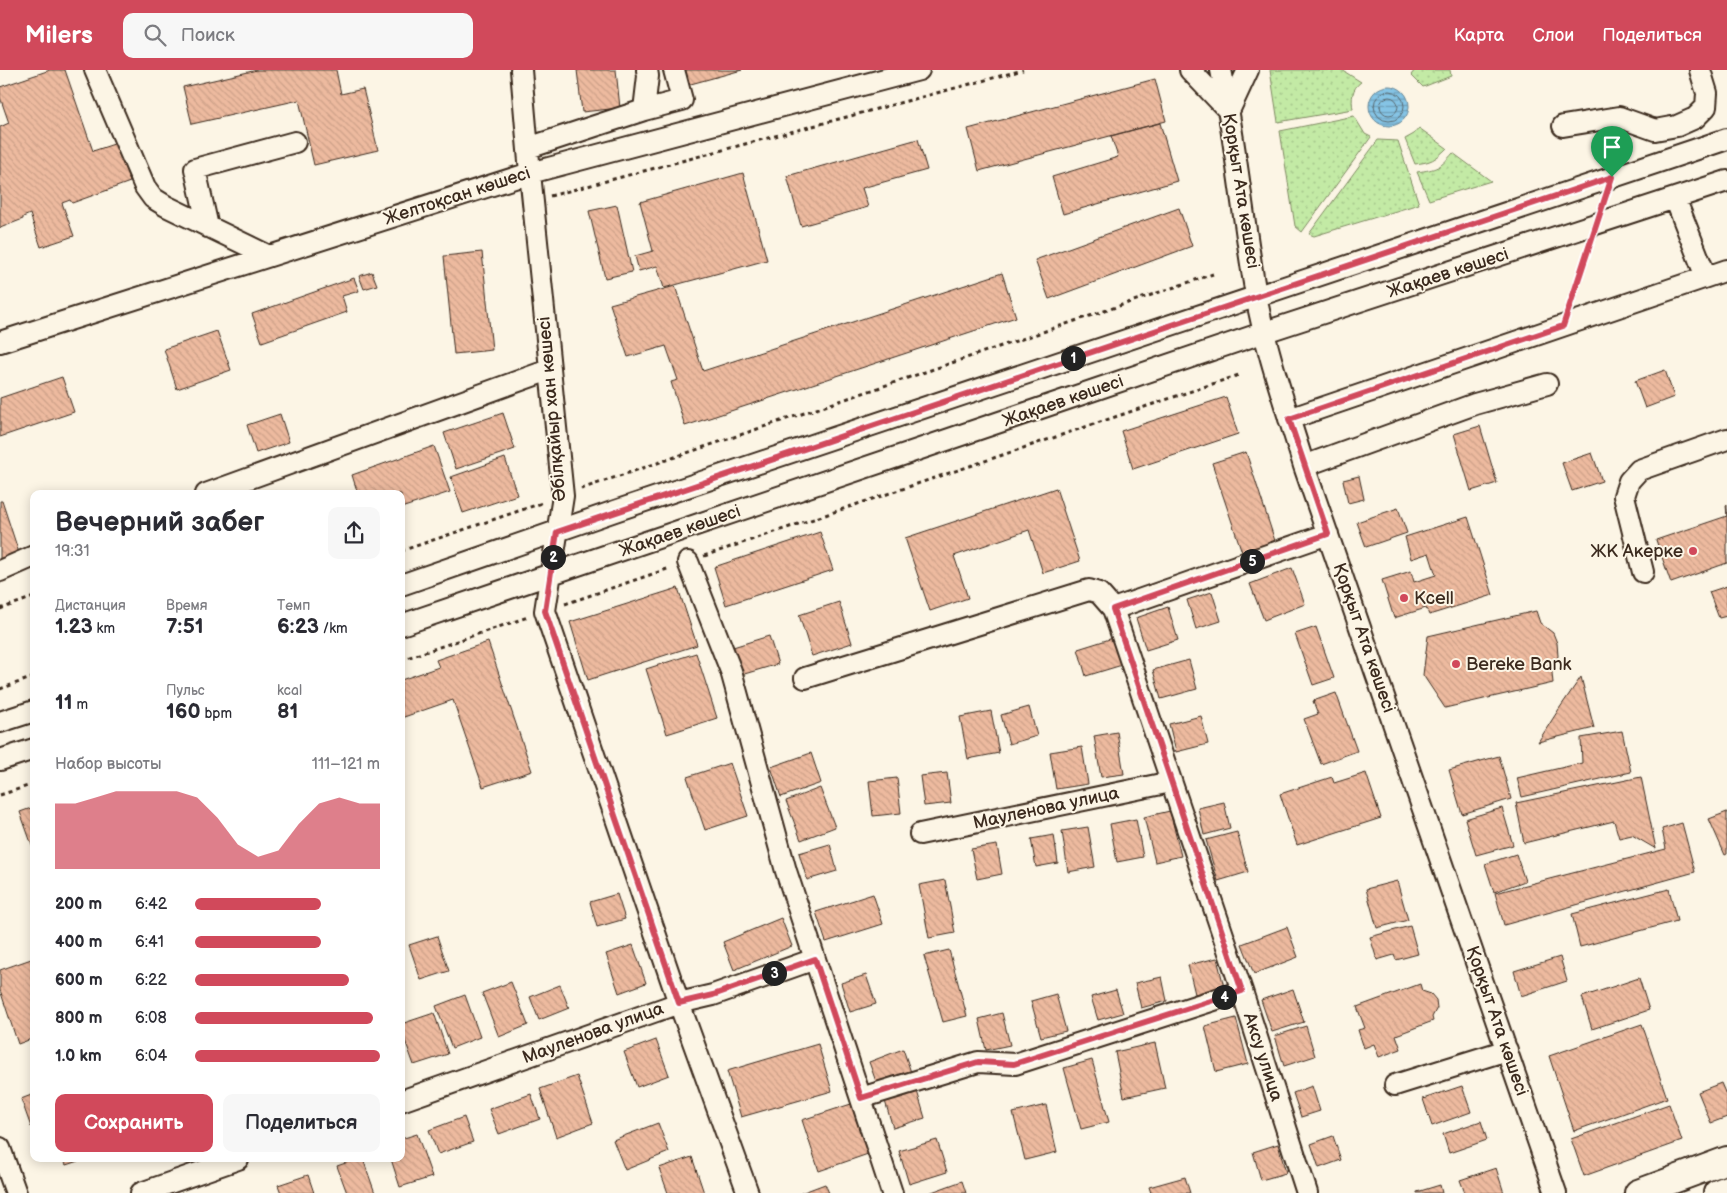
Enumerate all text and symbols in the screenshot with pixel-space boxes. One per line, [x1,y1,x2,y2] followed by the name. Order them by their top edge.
[123,13,473,58] search box
[25,21,93,50] text: Milers
[141,21,169,49] icon: search
[181,24,235,47] text: Поиск
[1454,25,1504,46] text: Карта
[1532,25,1574,46] text: Слои
[1602,25,1702,46] text: Поделиться
[1218,112,1264,270] street label: Қорқыт Ата көшесі
[1591,126,1633,177] pin
[1598,133,1626,161] icon: arrive
[381,162,533,230] street label: Желтоқсан көшесі
[1385,243,1511,303] street label: Жақаев көшесі
[533,316,571,502] street label: Әбілқайыр хан көшесі
[1060,346,1086,370] pin: 1
[1071,350,1076,367] text: 1
[1000,370,1126,432] street label: Жақаев көшесі
[617,500,743,562] street label: Жақаев көшесі
[55,506,264,539] text: Вечерний забег
[328,507,380,559] button: share
[1590,541,1683,562] place label: ЖК Акерке
[55,542,90,561] text: 19:31
[540,544,566,570] pin: 2
[1687,545,1699,557] marker: ЖК Акерке
[1240,548,1264,574] pin: 5
[549,549,558,566] text: 2
[1248,553,1257,570] text: 5
[1329,560,1399,716] street label: Қорқыт Ата көшесі
[1414,588,1454,609] place label: Kcell
[1398,592,1410,604] marker: Kcell
[55,597,126,614] text: Дистанция
[166,597,208,614] text: Время
[277,597,310,614] text: Темп
[55,614,93,639] text: 1.23
[166,614,204,639] text: 7:51
[277,614,319,639] text: 6:23
[93,620,115,637] text: km
[319,620,348,637] text: /km
[1466,654,1572,675] place label: Bereke Bank
[1450,658,1462,670] marker: Bereke Bank
[166,682,205,699] text: Пульс
[277,682,302,699] text: kcal
[55,690,73,715] text: 11
[73,696,88,713] text: m
[166,699,201,724] text: 160
[277,699,298,724] text: 81
[201,705,232,722] text: bpm
[55,755,162,774] text: Набор высоты
[312,755,380,774] text: 111–121 m
[971,782,1121,834] street label: Мауленова улица
[55,895,102,914] text: 200 m
[135,895,167,914] text: 6:42
[55,933,102,952] text: 400 m
[135,933,164,952] text: 6:41
[1462,943,1532,1099] street label: Қорқыт Ата көшесі
[762,960,786,986] pin: 3
[770,965,779,982] text: 3
[55,971,103,990] text: 600 m
[135,971,167,990] text: 6:22
[1212,984,1236,1010] pin: 4
[1220,989,1229,1006] text: 4
[520,998,667,1068] street label: Мауленова улица
[55,1009,103,1028] text: 800 m
[135,1009,167,1028] text: 6:08
[1238,1009,1287,1104] street label: Аксу улица
[55,1047,102,1066] text: 1.0 km
[135,1047,167,1066] text: 6:04
[55,1094,213,1152] button: Сохранить
[223,1094,380,1152] button: Поделиться

